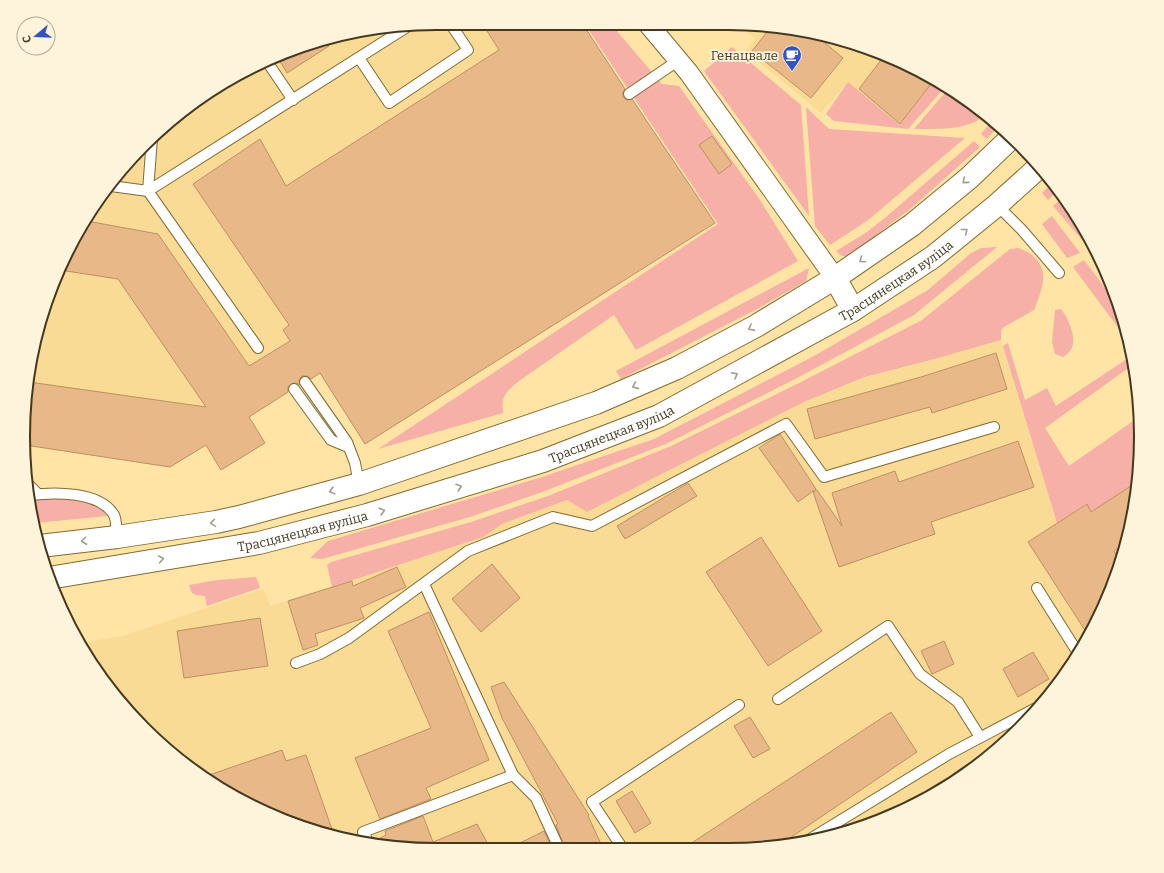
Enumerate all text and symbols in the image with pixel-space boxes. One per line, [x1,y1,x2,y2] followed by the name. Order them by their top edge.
[16,16,56,56] north arrow
[20,34,34,44] text: С
[781,44,803,72] cafe icon: Генацвале
[711,48,778,63] place label: Генацвале
[963,177,970,184] one-way arrow
[960,229,967,236] one-way arrow
[837,237,956,324] street label: Трасцянецкая вуліца
[859,255,866,263] one-way arrow
[748,323,756,331] one-way arrow
[731,372,738,380] one-way arrow
[632,381,639,389] one-way arrow
[547,402,677,466] street label: Трасцянецкая вуліца
[455,483,462,492] one-way arrow
[329,487,335,495] one-way arrow
[379,507,386,516] one-way arrow
[236,508,369,554] street label: Трасцянецкая вуліца
[209,518,216,526] one-way arrow
[81,536,87,545] one-way arrow
[158,556,164,564] one-way arrow

